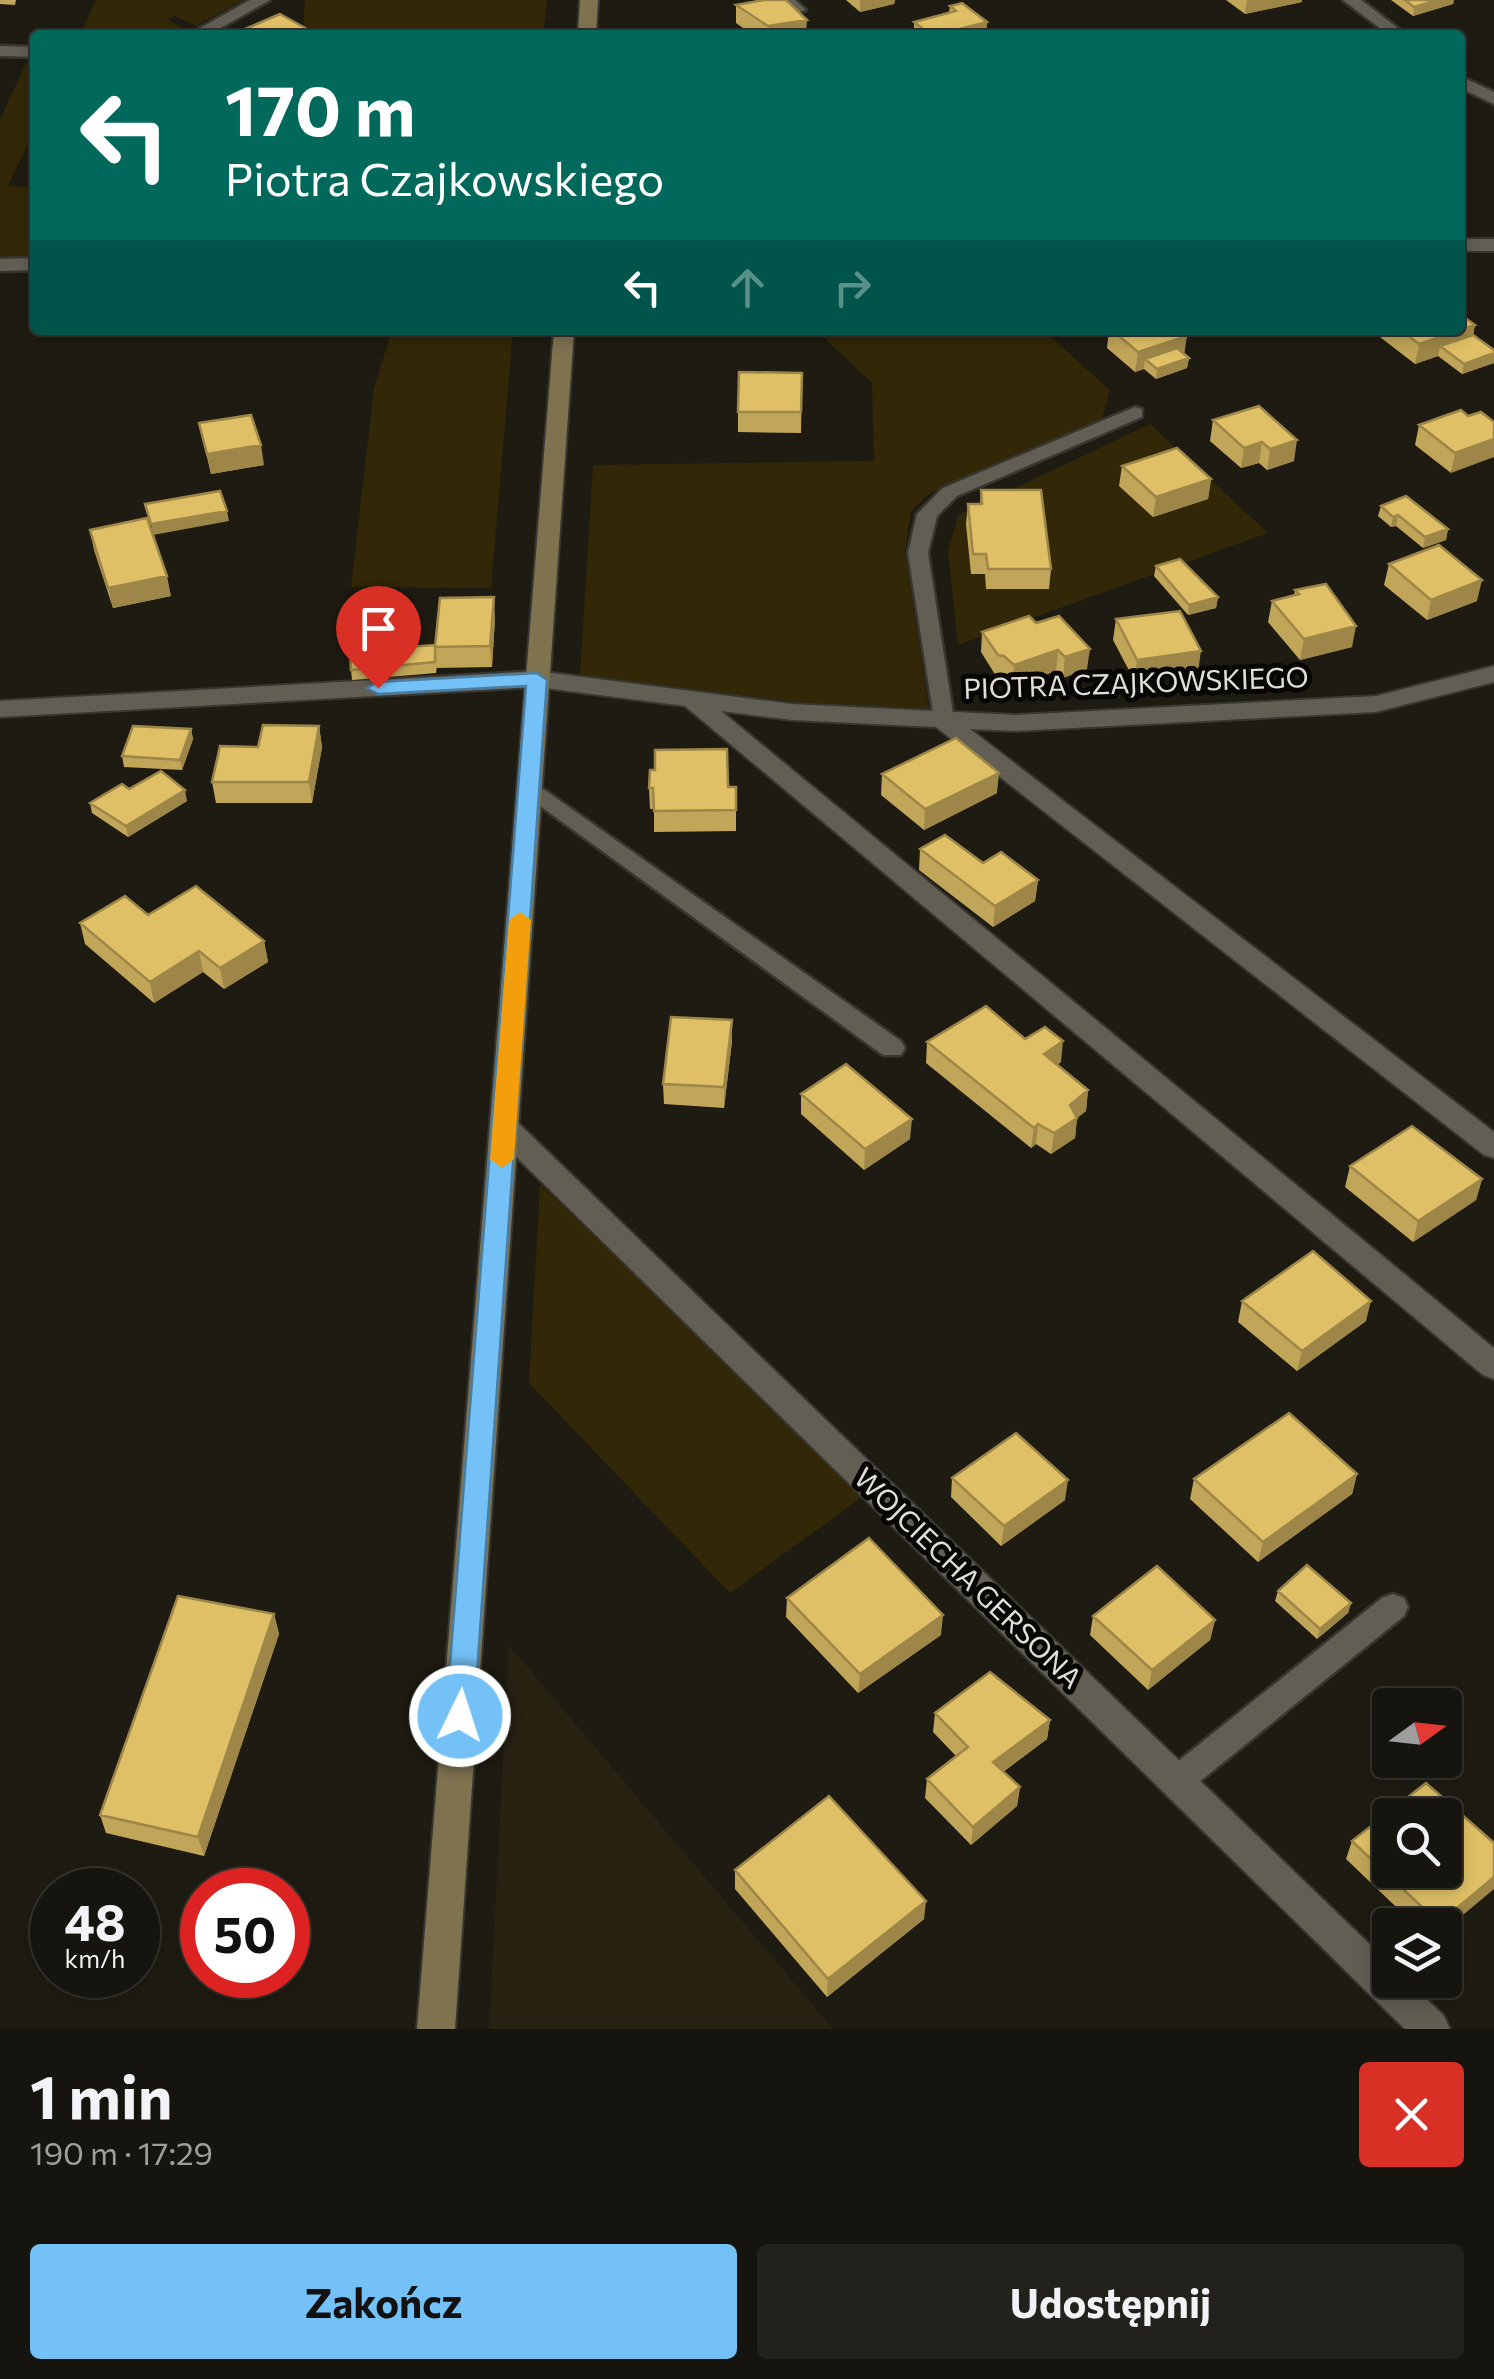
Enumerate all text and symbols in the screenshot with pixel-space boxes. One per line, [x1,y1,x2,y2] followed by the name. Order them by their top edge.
[225,65,416,150] text: 170 m
[60,70,190,200] icon: left
[225,150,664,205] text: Piotra Czajkowskiego
[615,260,670,315] icon: left
[720,260,775,315] icon: ahead
[825,260,880,315] icon: right
[336,586,421,689] pin
[351,601,406,656] icon: arrive
[963,659,1309,705] street label: PIOTRA CZAJKOWSKIEGO
[848,1460,1090,1695] street label: WOJCIECHA GERSONA
[408,1664,512,1768] position arrow
[1372,1688,1462,1778] north arrow
[1372,1688,1462,1998] map controls
[1372,1798,1462,1888] button: search
[180,1868,310,1998] speed limit sign: 50
[64,1890,126,1951] text: 48
[1372,1908,1462,1998] button: layers
[65,1943,125,1973] text: km/h
[30,2058,172,2131] text: 1 min
[1359,2062,1464,2167] button: close
[30,2132,213,2172] text: 190 m · 17:29
[30,2244,737,2359] button: Zakończ
[757,2244,1464,2359] button: Udostępnij

